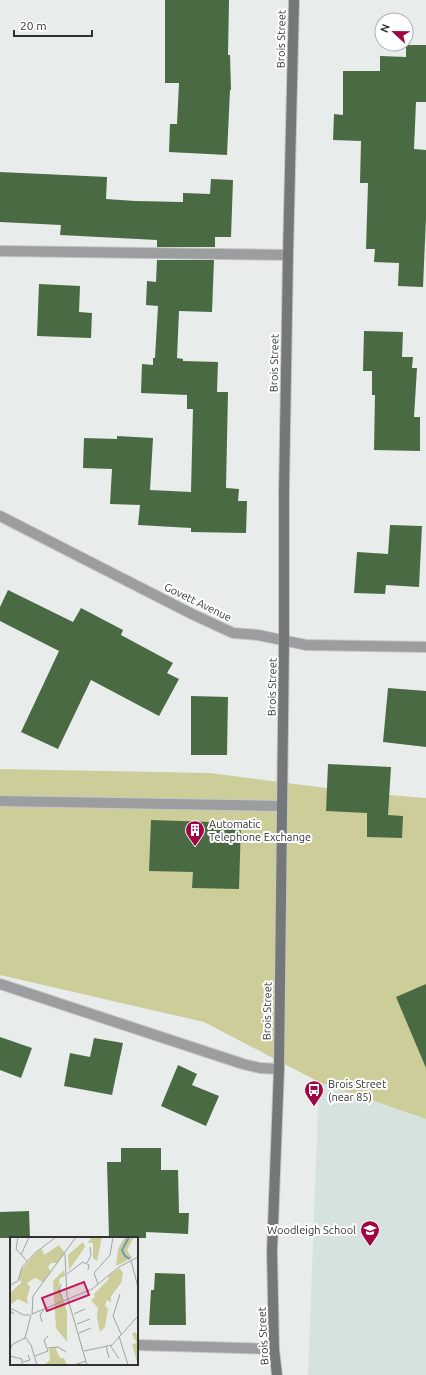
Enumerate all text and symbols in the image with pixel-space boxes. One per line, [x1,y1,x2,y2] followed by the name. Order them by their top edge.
[274,9,288,68] street label: Brois Street
[14,12,92,38] scale bar
[374,12,414,52] north arrow
[20,19,47,32] text: 20 m
[378,22,392,34] text: N
[267,333,281,392] street label: Brois Street
[162,581,234,623] street label: Govett Avenue
[265,657,279,716] street label: Brois Street
[209,818,311,843] place label: Automatic Telephone Exchange
[184,819,206,847] building icon: Automatic Telephone Exchange
[260,981,274,1040] street label: Brois Street
[328,1078,387,1104] place label: Brois Street (near 85)
[303,1079,325,1107] bus stop icon: Brois Street (near 85)
[359,1219,381,1247] school or university icon: Woodleigh School
[267,1224,356,1236] place label: Woodleigh School
[10,1237,138,1365] inset map
[255,1306,271,1365] street label: Brois Street

